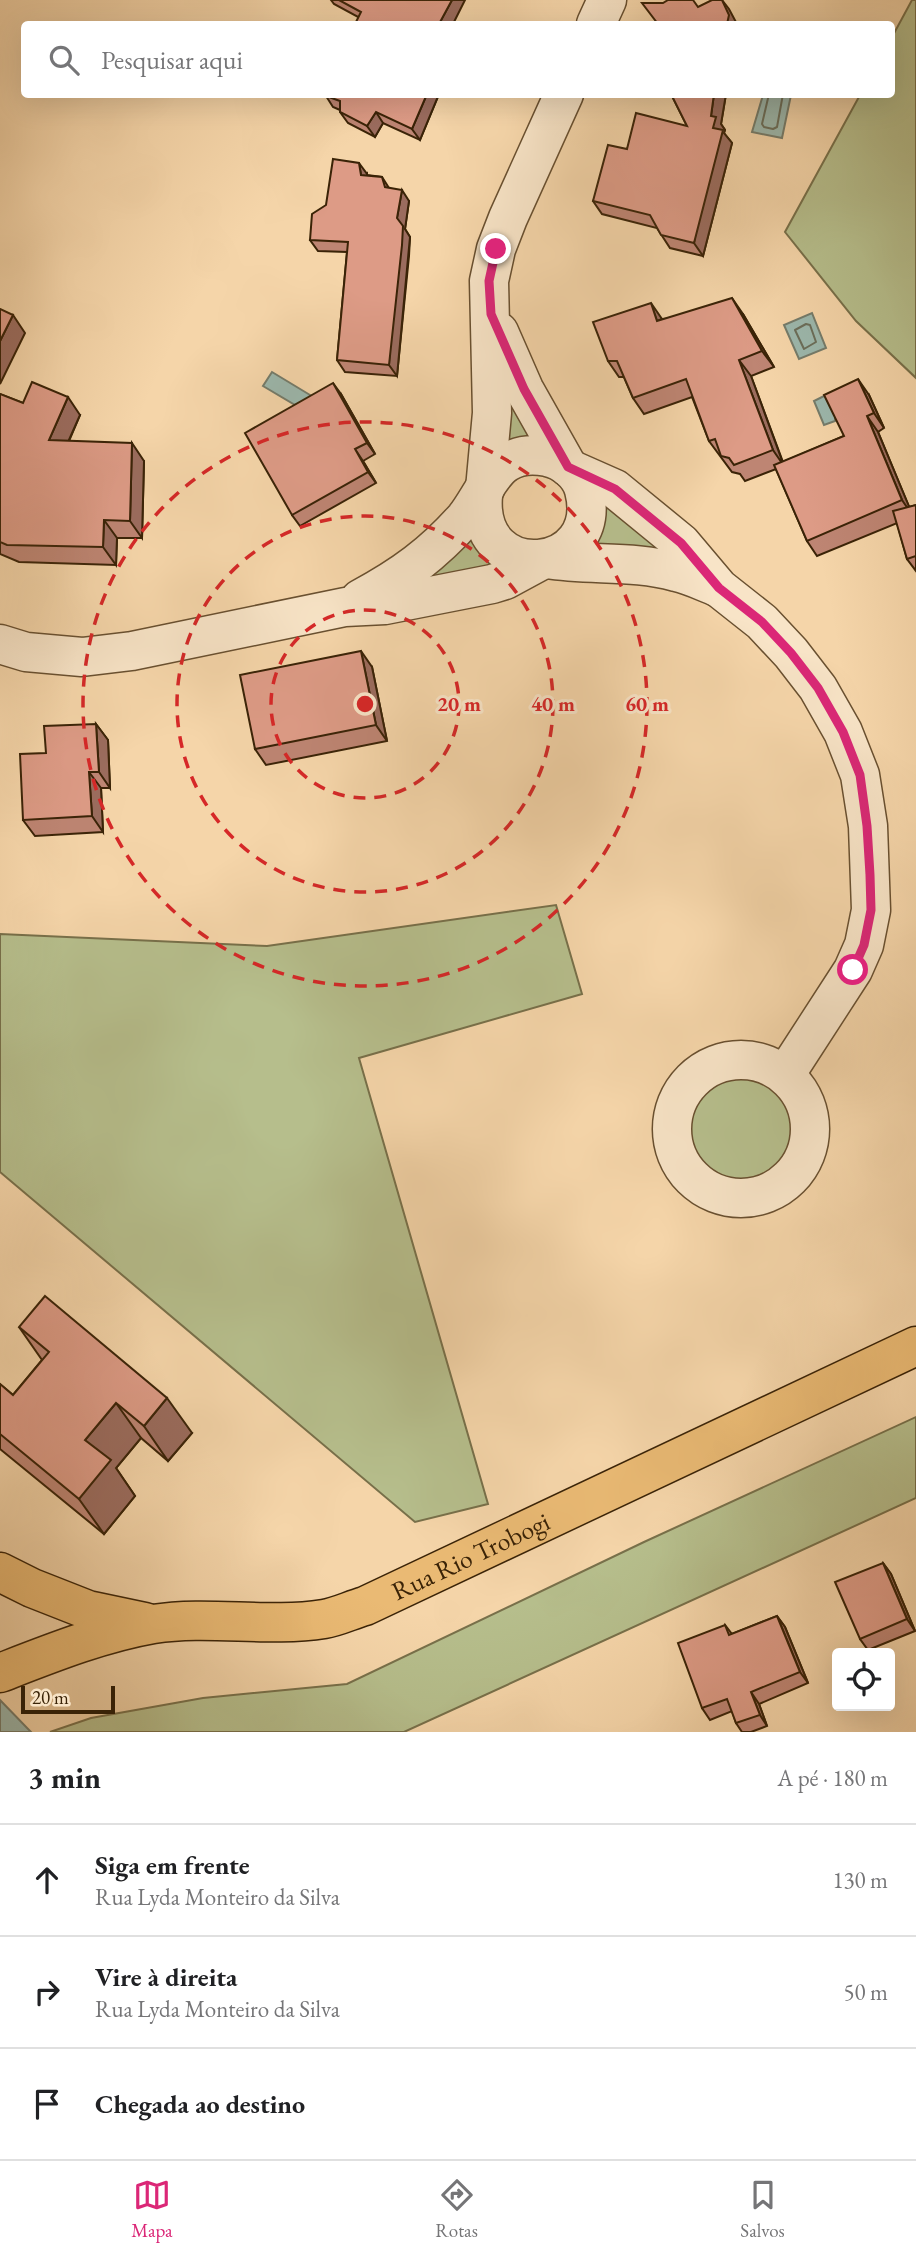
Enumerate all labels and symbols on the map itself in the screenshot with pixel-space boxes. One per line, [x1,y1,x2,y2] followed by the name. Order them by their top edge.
[480,233,511,264] route end
[437,690,481,717] text: 20 m
[531,690,575,717] text: 40 m
[625,690,669,717] text: 60 m
[353,692,377,716] centre of rings
[837,954,868,985] route start
[386,1504,555,1608] street label: Rua Rio Trobogi
[21,1683,116,1715] scale bar

